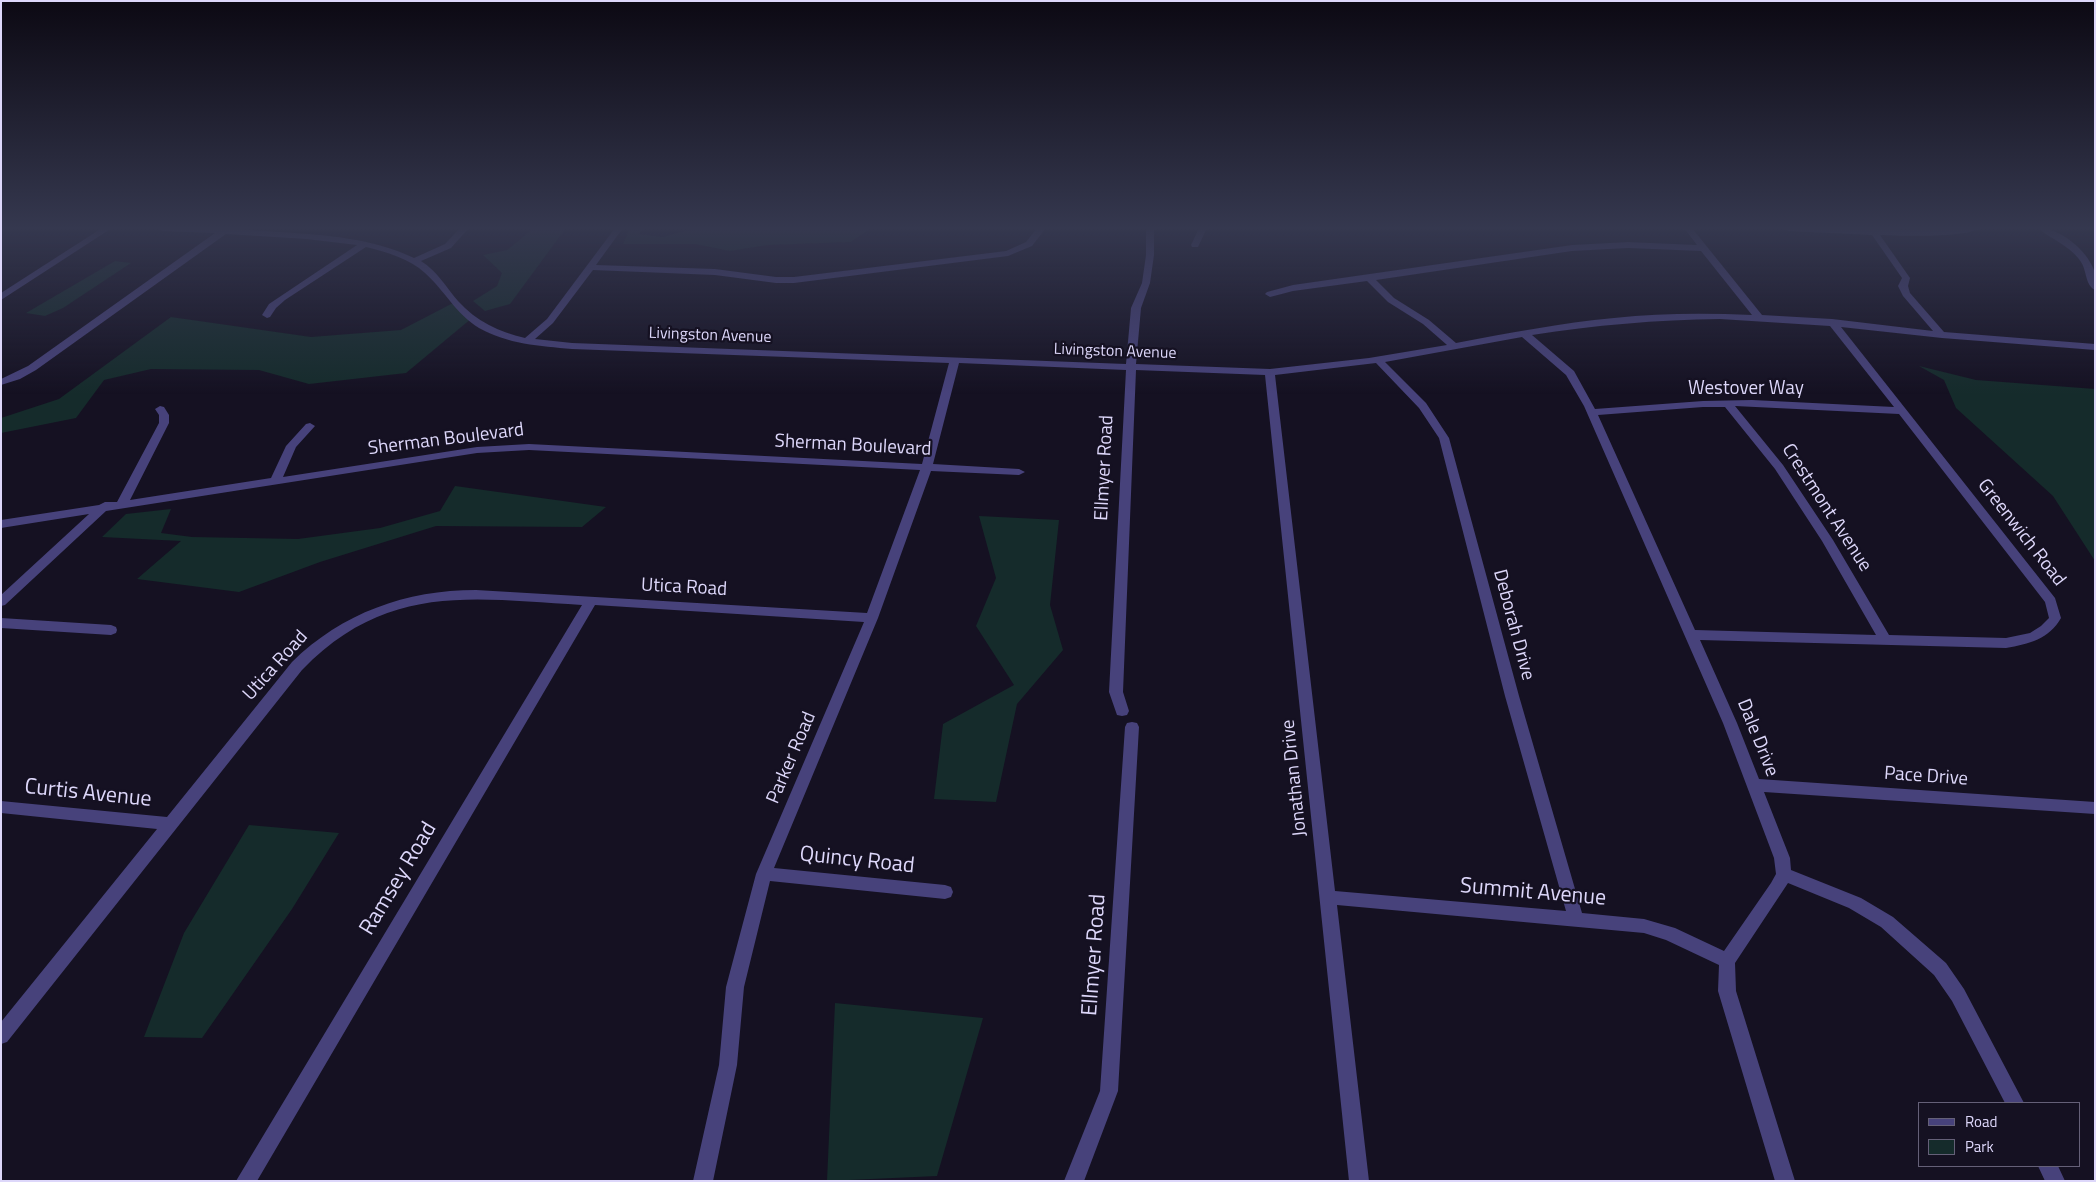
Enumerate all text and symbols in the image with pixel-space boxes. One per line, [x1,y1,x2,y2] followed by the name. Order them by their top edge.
[648,324,772,348] street label: Livingston Avenue
[1053,340,1177,364] street label: Livingston Avenue
[1688,378,1804,400] street label: Westover Way
[1091,415,1119,521] street label: Ellmyer Road
[367,419,525,461] street label: Sherman Boulevard
[774,431,932,461] street label: Sherman Boulevard
[1776,440,1876,576] street label: Crestmont Avenue
[1972,475,2070,591] street label: Greenwich Road
[1487,567,1539,683] street label: Deborah Drive
[640,574,728,602] street label: Utica Road
[239,626,313,706] street label: Utica Road
[1731,696,1783,780] street label: Dale Drive
[762,709,822,807] street label: Parker Road
[1278,718,1312,838] street label: Jonathan Drive
[1883,763,1969,791] street label: Pace Drive
[23,774,153,814] street label: Curtis Avenue
[355,818,443,940] street label: Ramsey Road
[798,842,916,880] street label: Quincy Road
[1459,873,1607,913] street label: Summit Avenue
[1078,893,1112,1017] street label: Ellmyer Road
[1918,1102,2081,1167] legend
[1965,1110,1997,1133] text: Road
[1965,1135,1994,1158] text: Park

